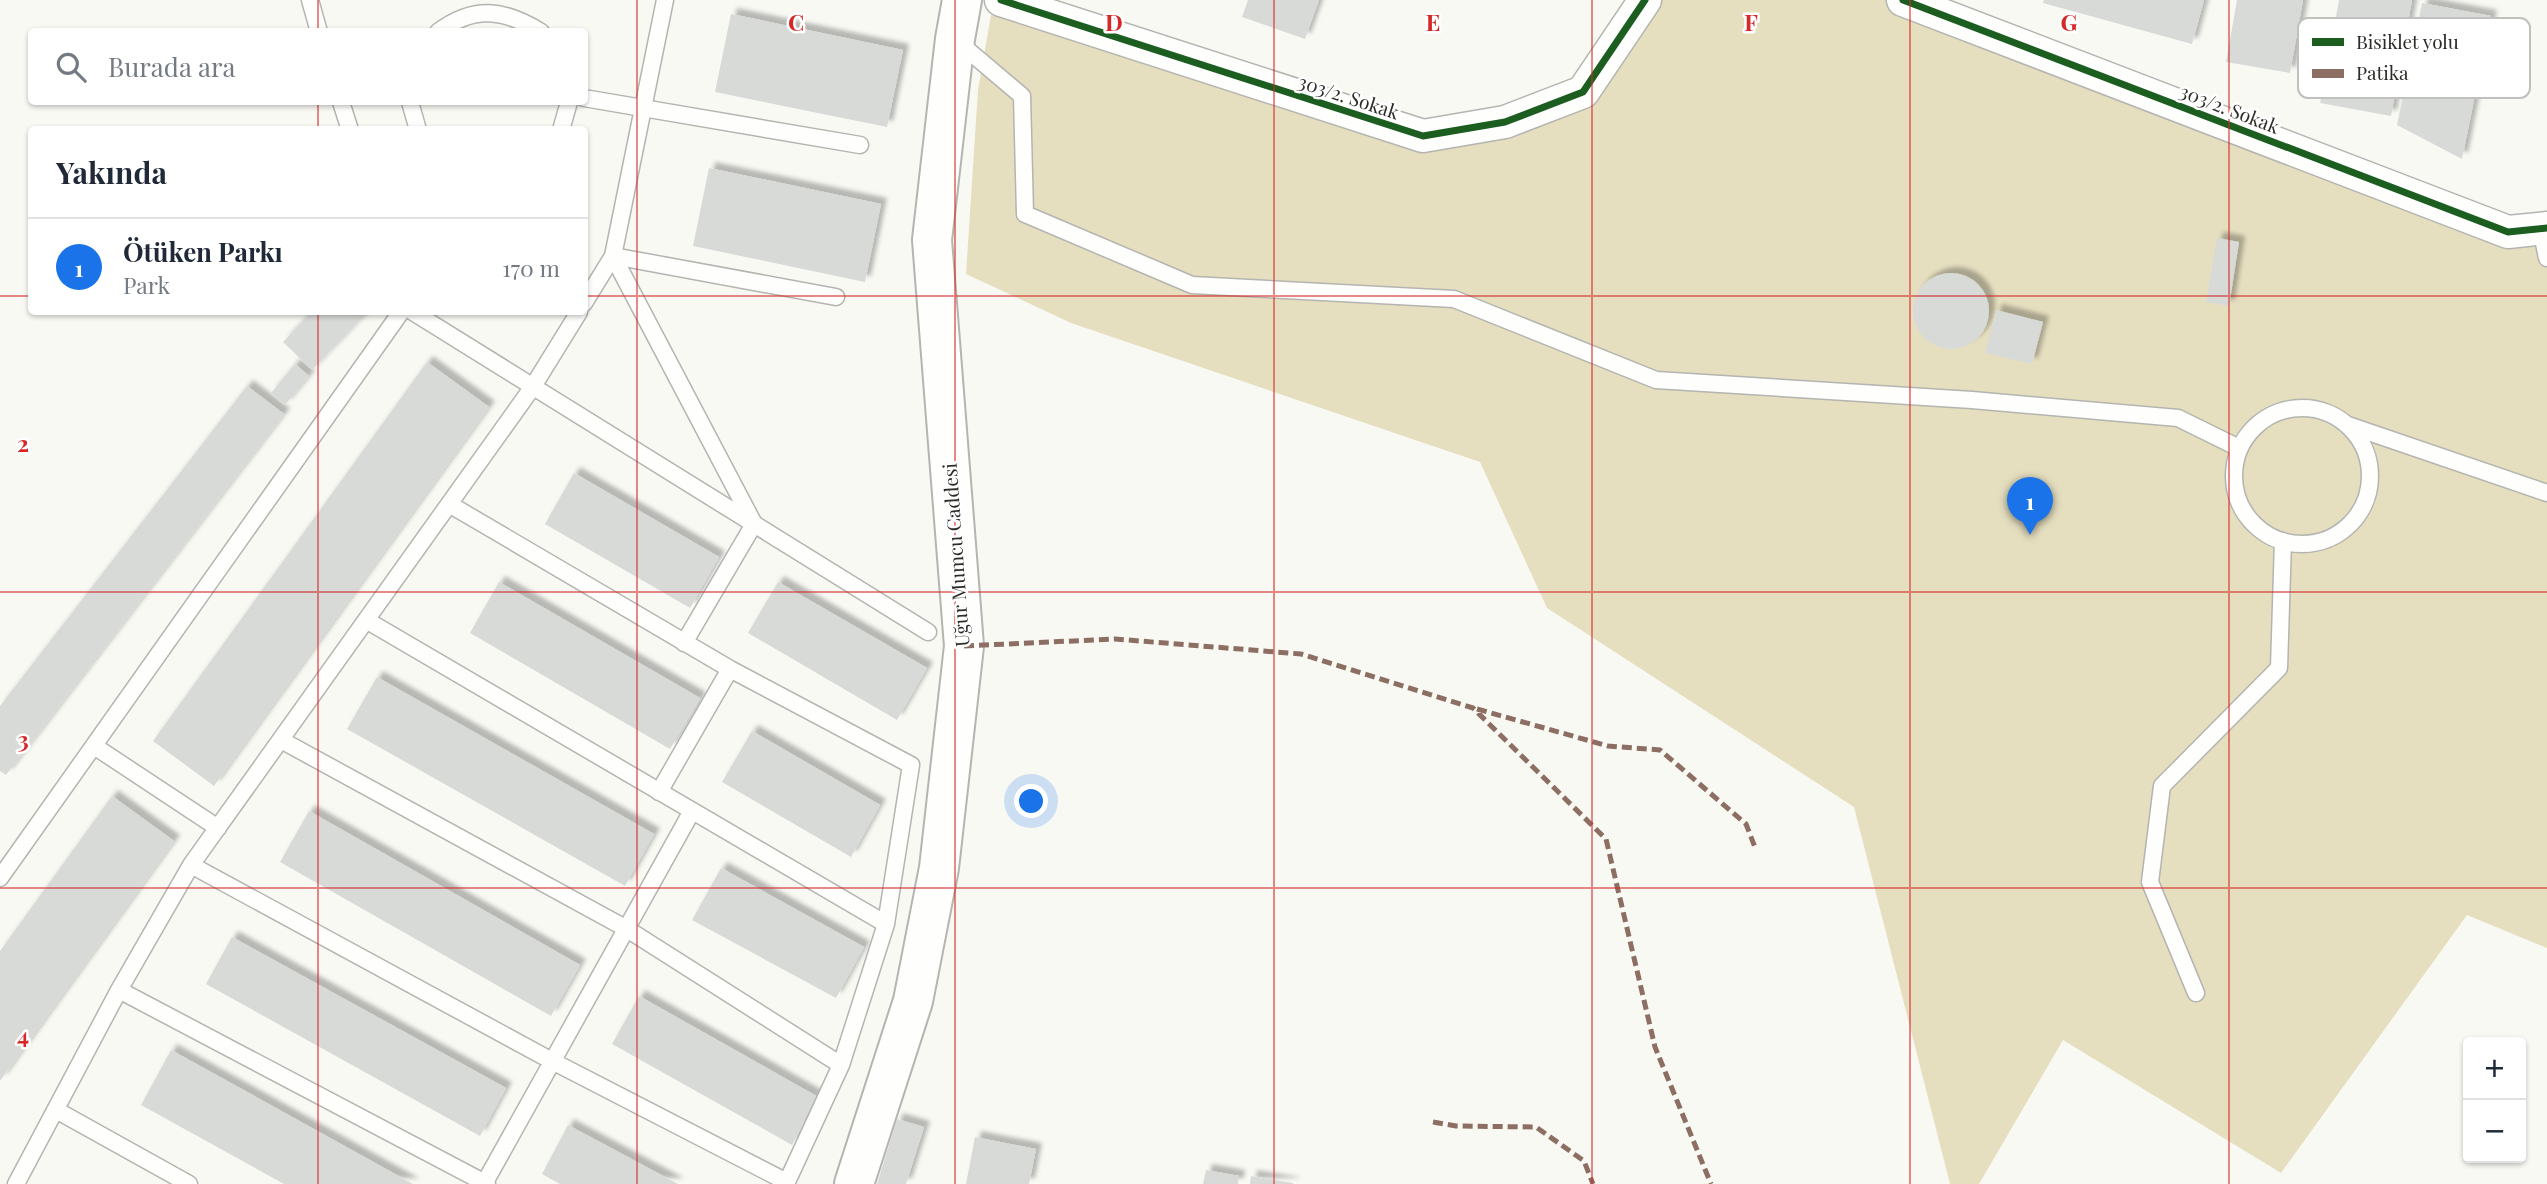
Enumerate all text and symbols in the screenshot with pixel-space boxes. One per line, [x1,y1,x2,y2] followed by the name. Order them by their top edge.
[788,6,804,37] text: C
[1105,6,1123,37] text: D
[1426,6,1440,37] text: E
[1744,6,1758,37] text: F
[2061,6,2078,37] text: G
[2298,18,2530,98] legend
[28,28,588,105] search box
[2356,28,2459,54] text: Bisiklet yolu
[52,48,90,86] icon: search
[108,49,236,84] text: Burada ara
[2356,59,2409,85] text: Patika
[1295,67,1403,125] street label: 303/2. Sokak
[2177,77,2284,139] street label: 303/2. Sokak
[56,152,167,192] text: Yakında
[123,234,283,269] text: Ötüken Parkı
[75,252,83,283] text: 1
[502,252,560,283] text: 170 m
[123,269,170,300] text: Park
[17,427,29,458] text: 2
[936,462,974,648] street label: Uğur Mumcu Caddesi
[2007,477,2053,535] pin: 1
[17,723,29,754] text: 3
[1014,784,1048,818] your location
[17,1019,29,1050] text: 4
[2463,1037,2526,1163] map controls
[2463,1037,2526,1100] button: +
[2463,1100,2526,1163] button: −

